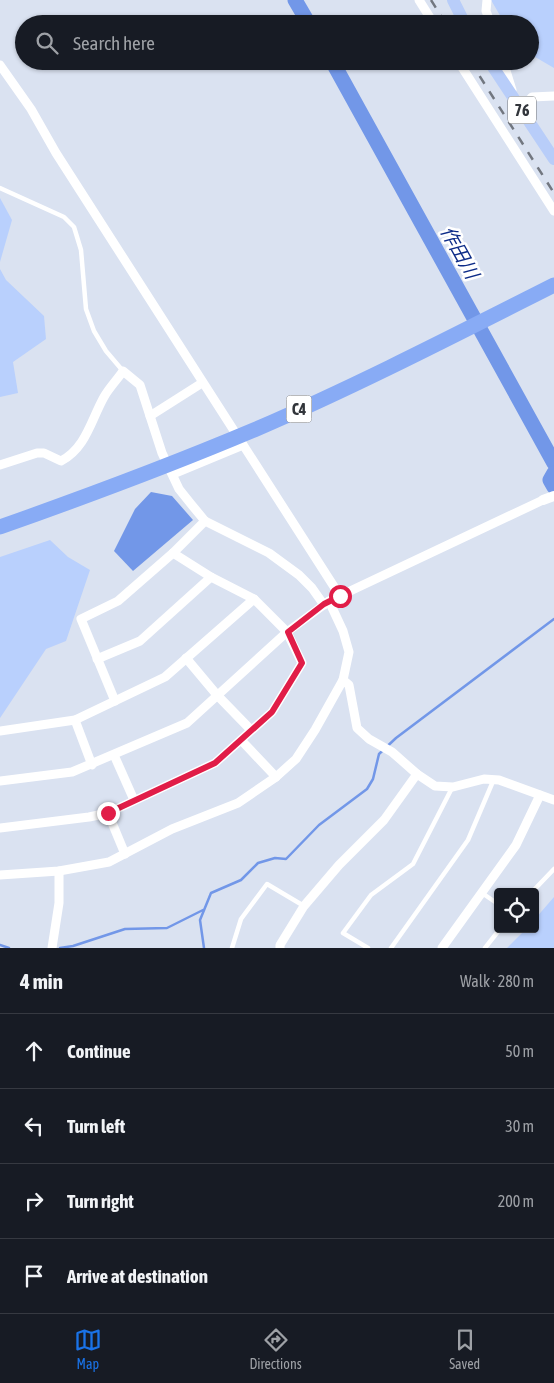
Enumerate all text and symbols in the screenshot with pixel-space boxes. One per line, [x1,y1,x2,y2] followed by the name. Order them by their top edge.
[15,15,539,70] search box
[33,29,61,57] icon: search
[73,32,155,54] text: Search here
[508,96,536,124] road number: 76
[437,222,484,284] water label: 作田川
[286,396,312,422] road number: C4
[329,585,352,608] route start
[97,802,120,825] route end
[494,888,539,933] map controls
[494,888,539,933] button: locate
[20,969,63,993] text: 4 min
[460,972,534,990] text: Walk · 280 m
[20,1037,48,1065] icon: ahead
[67,1040,131,1062] text: Continue
[505,1042,534,1060] text: 50 m
[20,1112,48,1140] icon: left
[67,1115,125,1137] text: Turn left
[505,1117,534,1135] text: 30 m
[20,1187,48,1215] icon: right
[67,1190,134,1212] text: Turn right
[498,1192,534,1210] text: 200 m
[20,1262,48,1290] icon: arrive
[67,1265,208,1287] text: Arrive at destination
[74,1326,102,1372] tab: Map
[249,1326,302,1372] tab: Directions
[449,1326,480,1372] tab: Saved

